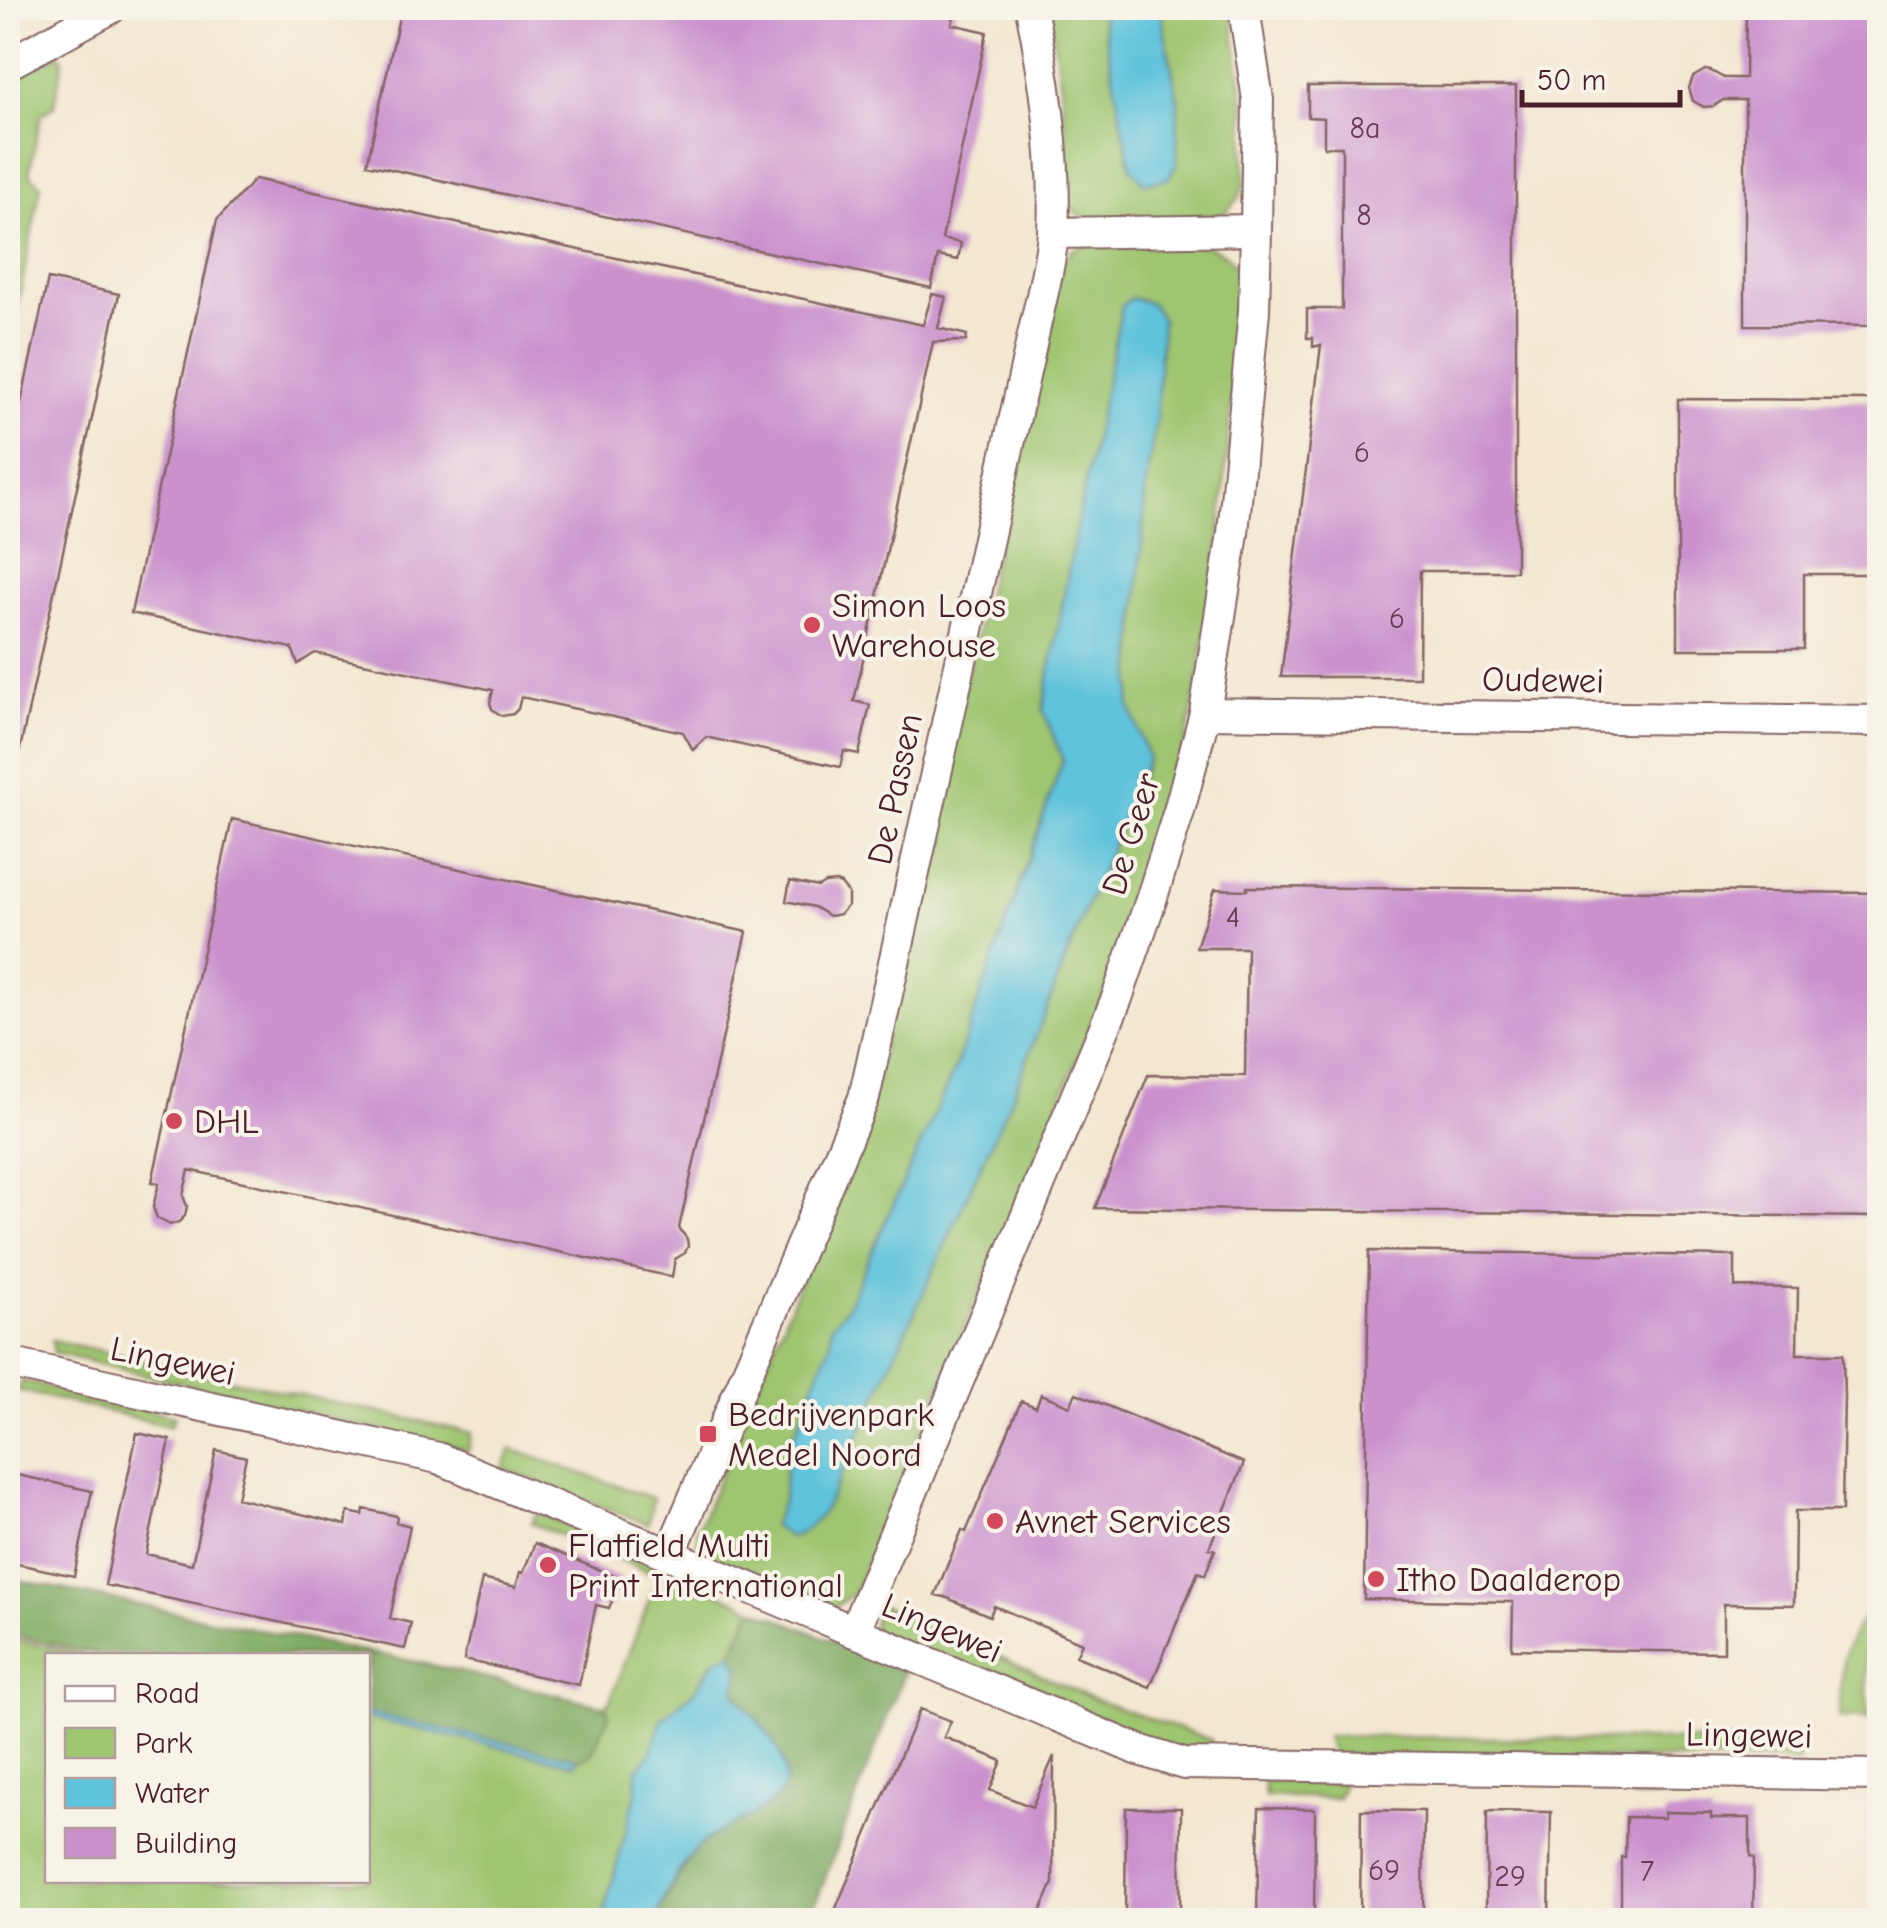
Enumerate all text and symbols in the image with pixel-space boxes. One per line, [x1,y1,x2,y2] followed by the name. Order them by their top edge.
[1522,45,1680,107] scale bar
[1537,63,1606,98] text: 50 m
[1350,111,1380,146] house number: 8a
[1356,198,1372,233] house number: 8
[1354,435,1370,470] house number: 6
[832,585,1006,666] place label: Simon Loos Warehouse
[1389,601,1405,636] house number: 6
[801,614,823,636] marker: Simon Loos Warehouse
[1482,658,1604,702] street label: Oudewei
[859,710,931,868] street label: De Passen
[1093,768,1169,900] street label: De Geer
[1226,900,1240,935] house number: 4
[194,1101,259,1142] place label: DHL
[163,1110,185,1132] marker: DHL
[107,1328,239,1394] street label: Lingewei
[728,1394,934,1475] place label: Bedrijvenpark Medel Noord
[697,1423,719,1445] marker: Bedrijvenpark Medel Noord
[1015,1501,1231,1542] place label: Avnet Services
[984,1510,1006,1532] marker: Avnet Services
[568,1525,843,1606] place label: Flatfield Multi Print International
[537,1554,559,1576] marker: Flatfield Multi Print International
[1396,1559,1621,1600] place label: Itho Daalderop
[1365,1568,1387,1590] marker: Itho Daalderop
[876,1584,1008,1672] street label: Lingewei
[45,1653,370,1883] legend
[135,1676,200,1711] text: Road
[1685,1713,1813,1757] street label: Lingewei
[135,1726,193,1761] text: Park
[135,1776,209,1811] text: Water
[135,1826,238,1861] text: Building
[1368,1853,1400,1888] house number: 69
[1640,1854,1654,1889] house number: 7
[1494,1859,1526,1894] house number: 29

